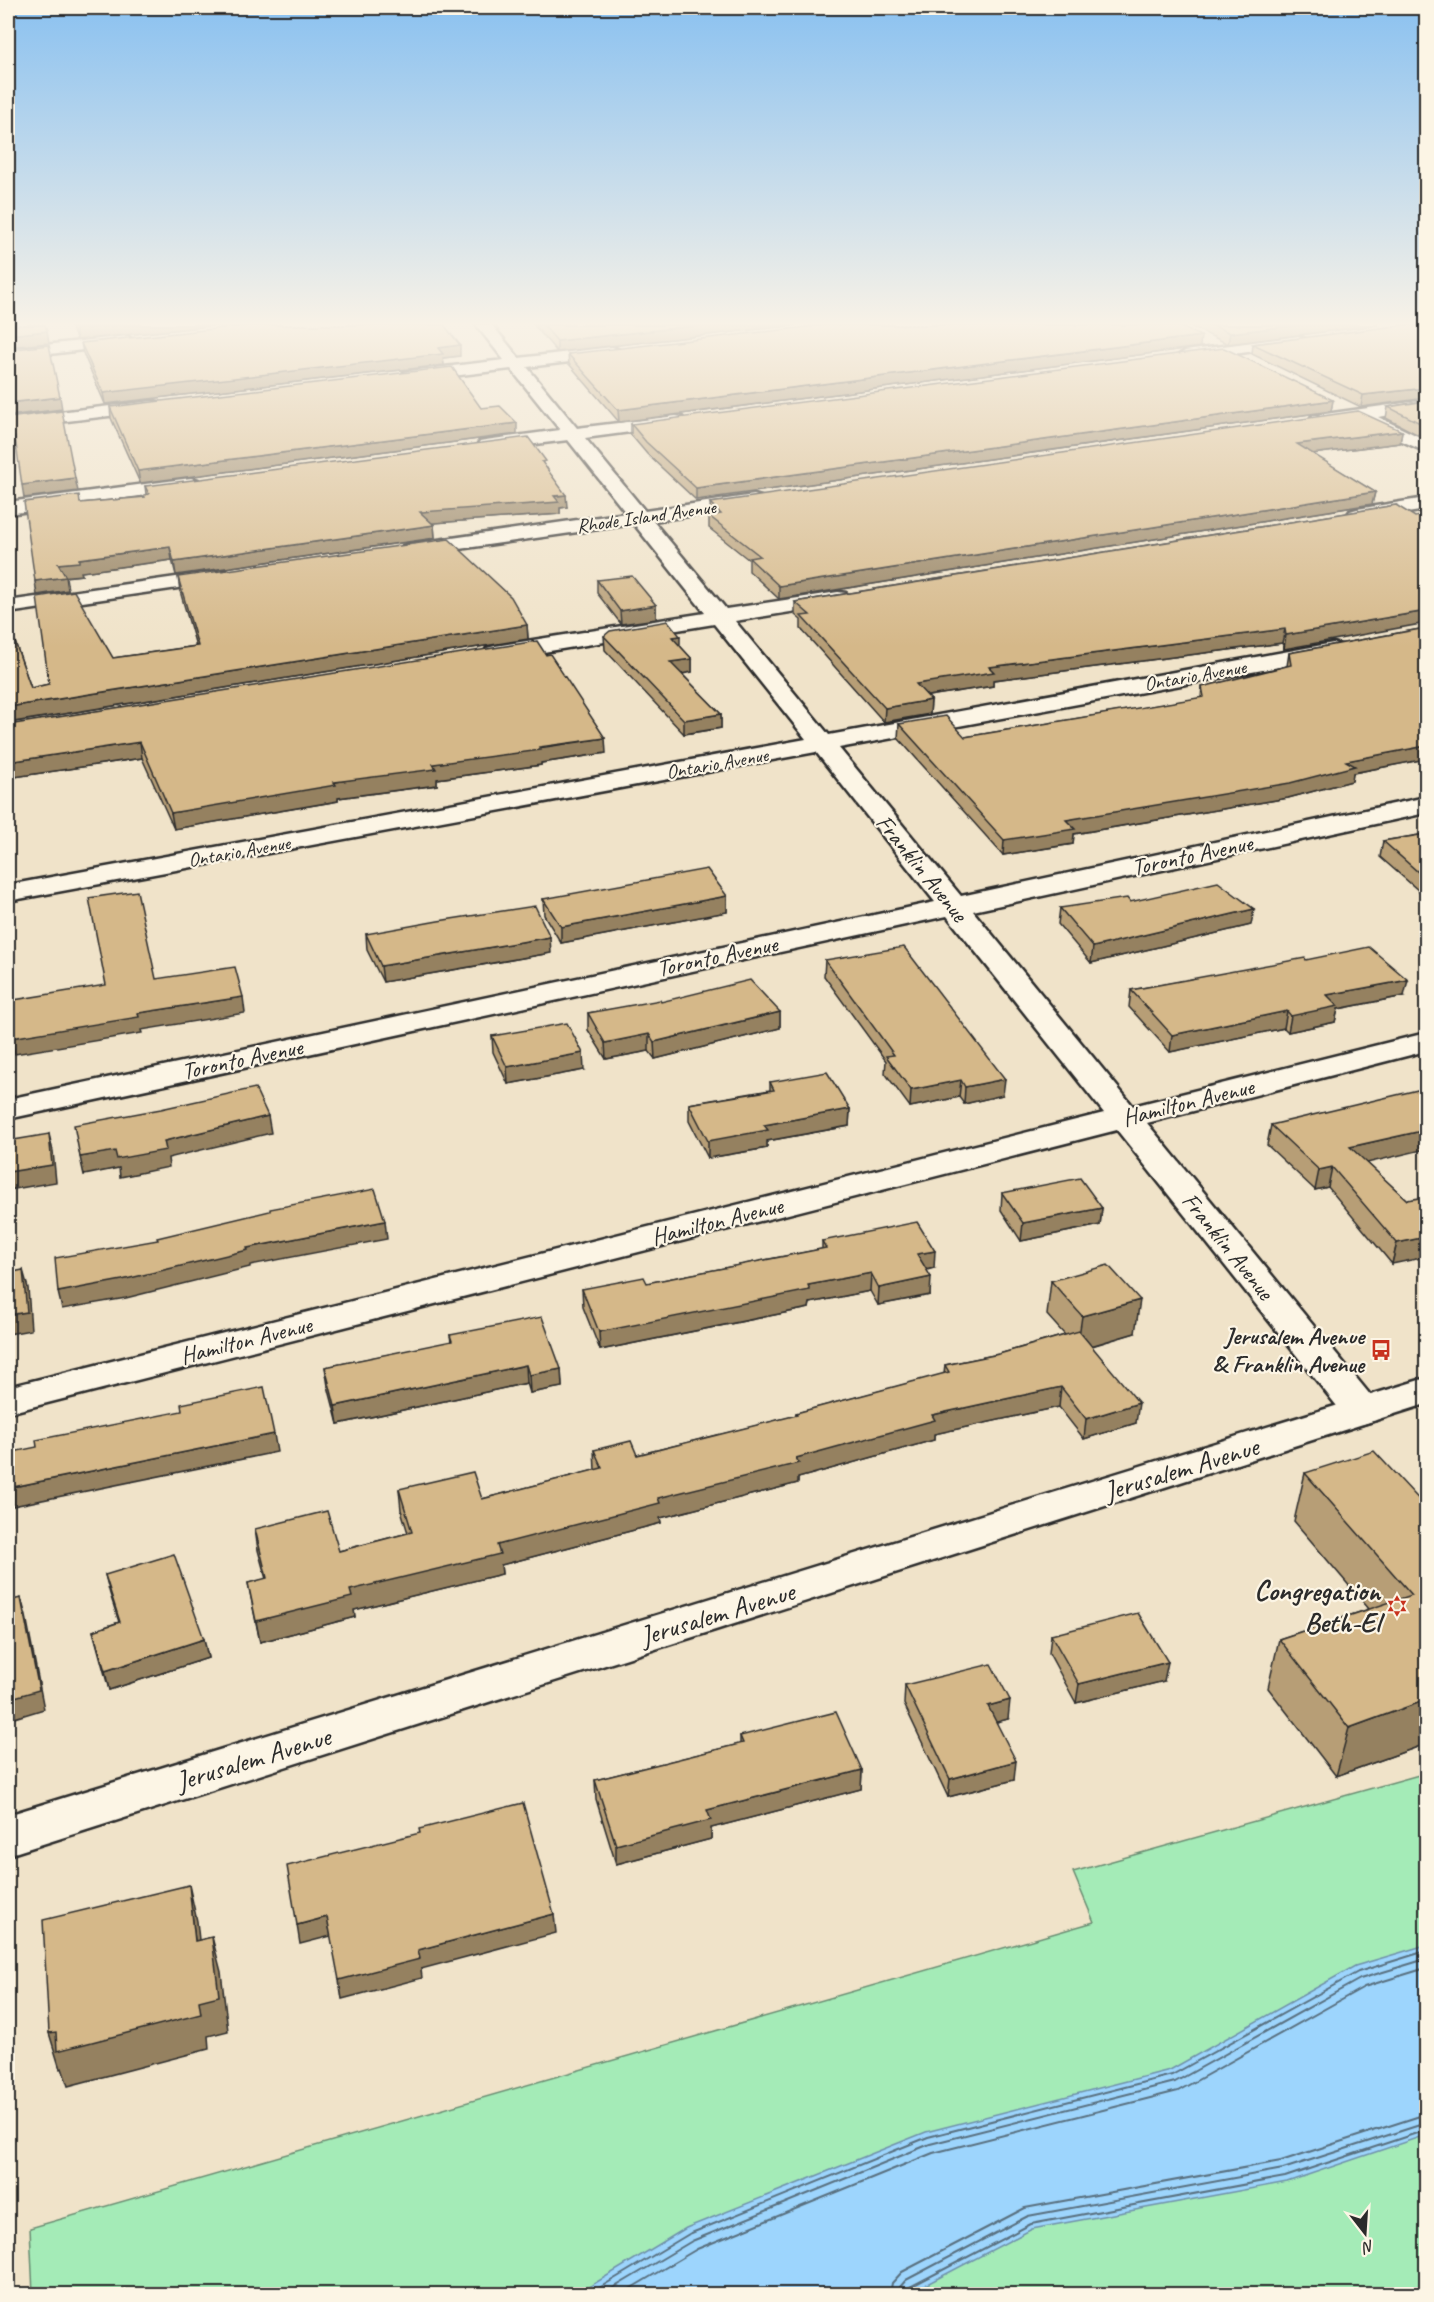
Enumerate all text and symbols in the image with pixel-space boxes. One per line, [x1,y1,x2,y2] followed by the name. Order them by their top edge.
[575,494,719,539] street label: Rhode Island Avenue
[1142,654,1249,697] street label: Ontario Avenue
[664,742,771,785] street label: Ontario Avenue
[870,808,976,929] street label: Franklin Avenue
[1129,827,1257,882] street label: Toronto Avenue
[186,830,293,873] street label: Ontario Avenue
[654,928,782,983] street label: Toronto Avenue
[179,1031,307,1086] street label: Toronto Avenue
[1119,1071,1259,1133] street label: Hamilton Avenue
[1176,1186,1282,1307] street label: Franklin Avenue
[648,1190,788,1252] street label: Hamilton Avenue
[177,1309,317,1371] street label: Hamilton Avenue
[1213,1321,1366,1379] place label: Jerusalem Avenue & Franklin Avenue
[1369,1338,1393,1362] bus stop icon: Jerusalem Avenue & Franklin Avenue
[1098,1428,1264,1509] street label: Jerusalem Avenue
[634,1573,800,1654] street label: Jerusalem Avenue
[1254,1573,1386,1640] place label: Congregation Beth-El
[1385,1594,1409,1618] synagogue icon: Congregation Beth-El
[170,1718,336,1799] street label: Jerusalem Avenue
[1335,2203,1395,2263] north arrow
[1358,2235,1377,2258] text: N

